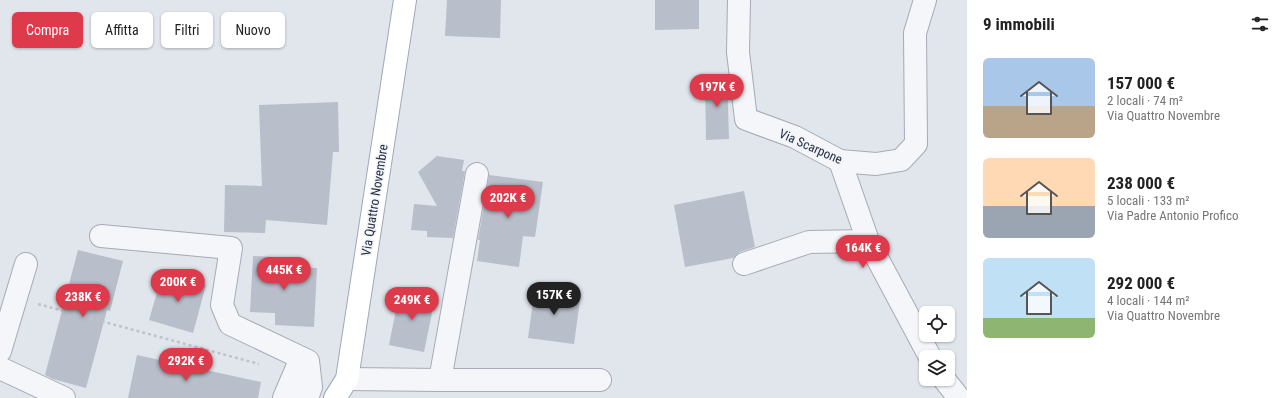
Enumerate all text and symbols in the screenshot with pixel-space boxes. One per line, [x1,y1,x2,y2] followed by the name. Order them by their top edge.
[12,12,83,48] chip: Compra
[91,12,153,48] chip: Affitta
[161,12,213,48] chip: Filtri
[221,12,285,48] chip: Nuovo
[1249,13,1271,35] icon: filters
[983,14,1055,34] text: 9 immobili
[1107,73,1175,93] text: 157 000 €
[684,74,750,108] pin: 197K €
[1015,74,1063,122] icon: home
[699,79,735,94] text: 197K €
[1107,93,1183,108] text: 2 locali · 74 m²
[1107,108,1220,123] text: Via Quattro Novembre
[777,126,845,167] street label: Via Scarpone
[358,143,391,257] street label: Via Quattro Novembre
[1107,173,1175,193] text: 238 000 €
[1015,174,1063,222] icon: home
[475,185,541,219] pin: 202K €
[490,190,526,205] text: 202K €
[1107,193,1190,208] text: 5 locali · 133 m²
[1107,208,1239,223] text: Via Padre Antonio Profico
[830,235,896,269] pin: 164K €
[845,240,881,255] text: 164K €
[251,257,317,291] pin: 445K €
[266,262,302,277] text: 445K €
[145,269,211,303] pin: 200K €
[1107,273,1175,293] text: 292 000 €
[160,274,196,289] text: 200K €
[1015,274,1063,322] icon: home
[521,282,587,316] pin: 157K €
[50,284,116,318] pin: 238K €
[379,287,445,321] pin: 249K €
[536,287,572,302] text: 157K €
[65,289,101,304] text: 238K €
[394,292,430,307] text: 249K €
[1107,293,1190,308] text: 4 locali · 144 m²
[919,306,955,386] map controls
[919,306,955,342] button: locate
[1107,308,1220,323] text: Via Quattro Novembre
[153,348,219,382] pin: 292K €
[919,350,955,386] button: layers
[168,353,204,368] text: 292K €

